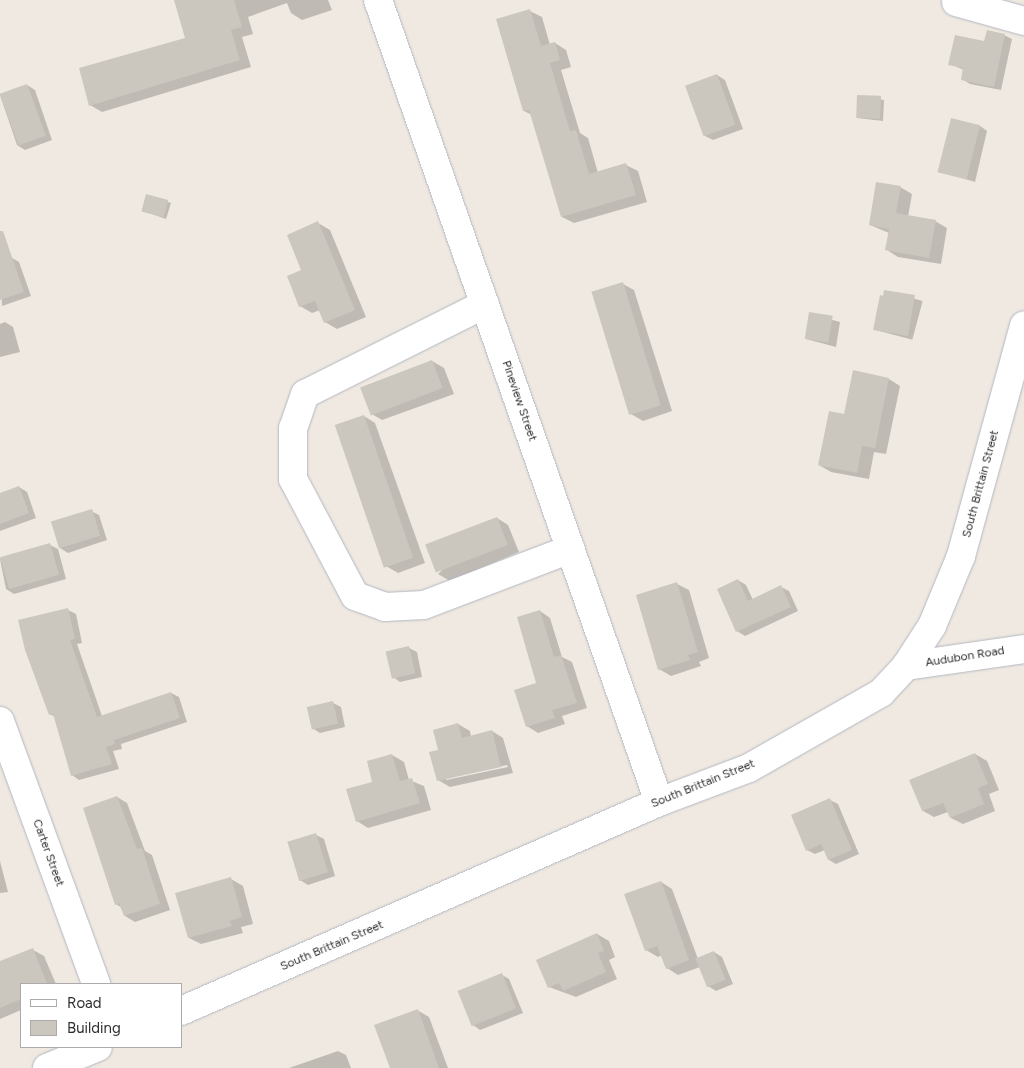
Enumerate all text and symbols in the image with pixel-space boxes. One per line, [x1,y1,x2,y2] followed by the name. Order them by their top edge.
[498,359,540,443] street label: Pineview Street
[960,429,1002,539] street label: South Brittain Street
[924,644,1006,670] street label: Audubon Road
[649,757,757,811] street label: South Brittain Street
[29,817,67,889] street label: Carter Street
[278,918,386,974] street label: South Brittain Street
[20,983,182,1048] legend
[67,994,102,1012] text: Road
[67,1019,121,1037] text: Building

